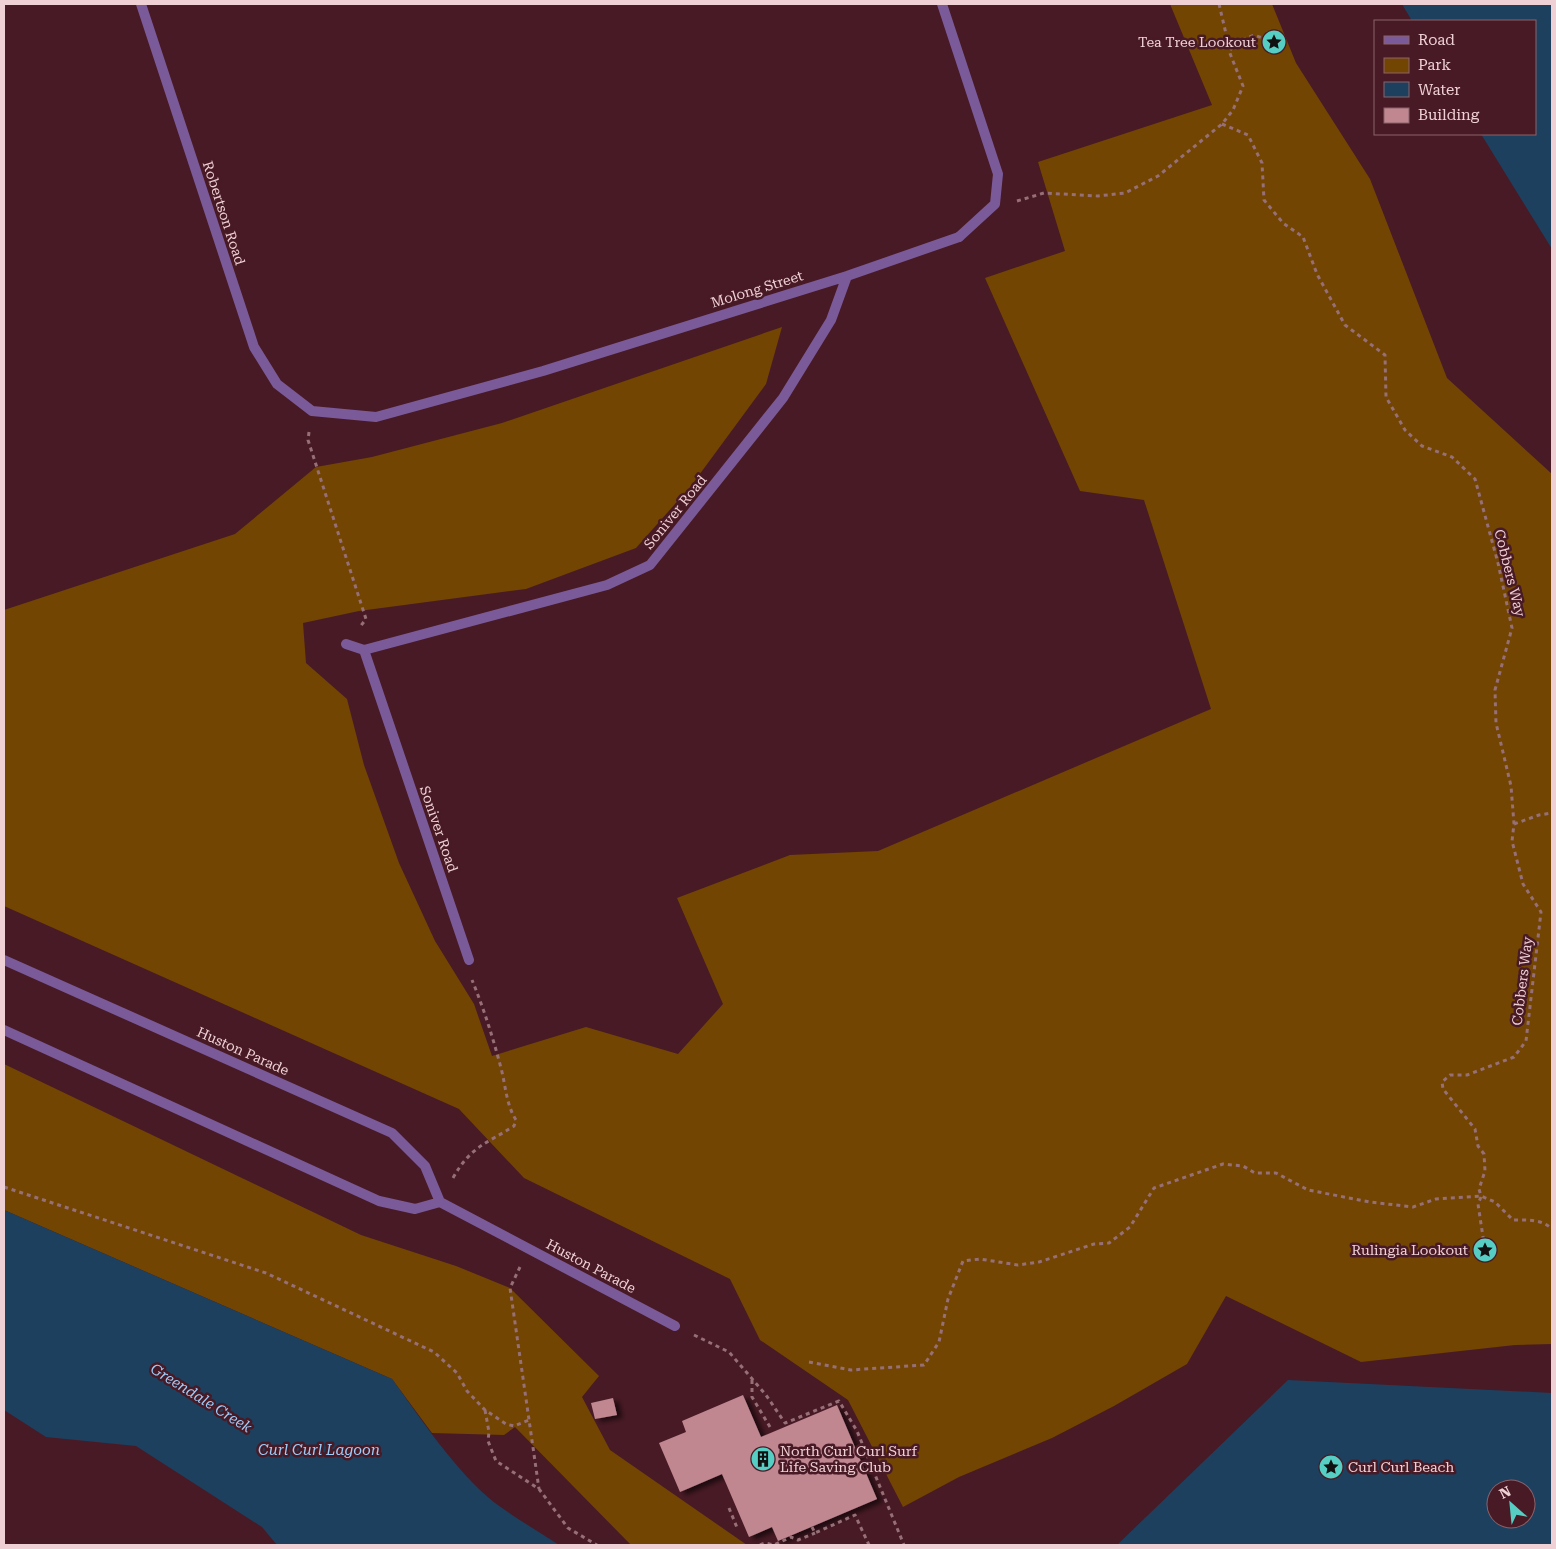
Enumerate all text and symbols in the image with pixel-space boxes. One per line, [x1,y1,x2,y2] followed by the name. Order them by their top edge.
[1374,20,1536,135] legend
[1261,29,1287,55] place icon: Tea Tree Lookout
[1418,31,1455,49] text: Road
[1138,34,1256,50] place label: Tea Tree Lookout
[1418,56,1452,74] text: Park
[1418,81,1460,99] text: Water
[1418,106,1480,124] text: Building
[200,159,248,267] street label: Robertson Road
[709,267,805,311] street label: Molong Street
[640,472,710,552] street label: Soniver Road
[1491,528,1529,619] street label: Cobbers Way
[417,784,461,874] street label: Soniver Road
[1509,935,1535,1026] street label: Cobbers Way
[194,1024,292,1079] street label: Huston Parade
[543,1236,639,1296] street label: Huston Parade
[1472,1237,1498,1263] place icon: Rulingia Lookout
[1352,1242,1468,1258] place label: Rulingia Lookout
[147,1360,256,1437] water label: Greendale Creek
[258,1441,380,1459] water label: Curl Curl Lagoon
[780,1443,918,1475] place label: North Curl Curl Surf Life Saving Club
[750,1446,776,1472] building icon: North Curl Curl Surf Life Saving Club
[1318,1454,1344,1480] place icon: Curl Curl Beach
[1348,1459,1454,1475] place label: Curl Curl Beach
[1486,1479,1536,1529] north arrow
[1497,1483,1514,1502] text: N

